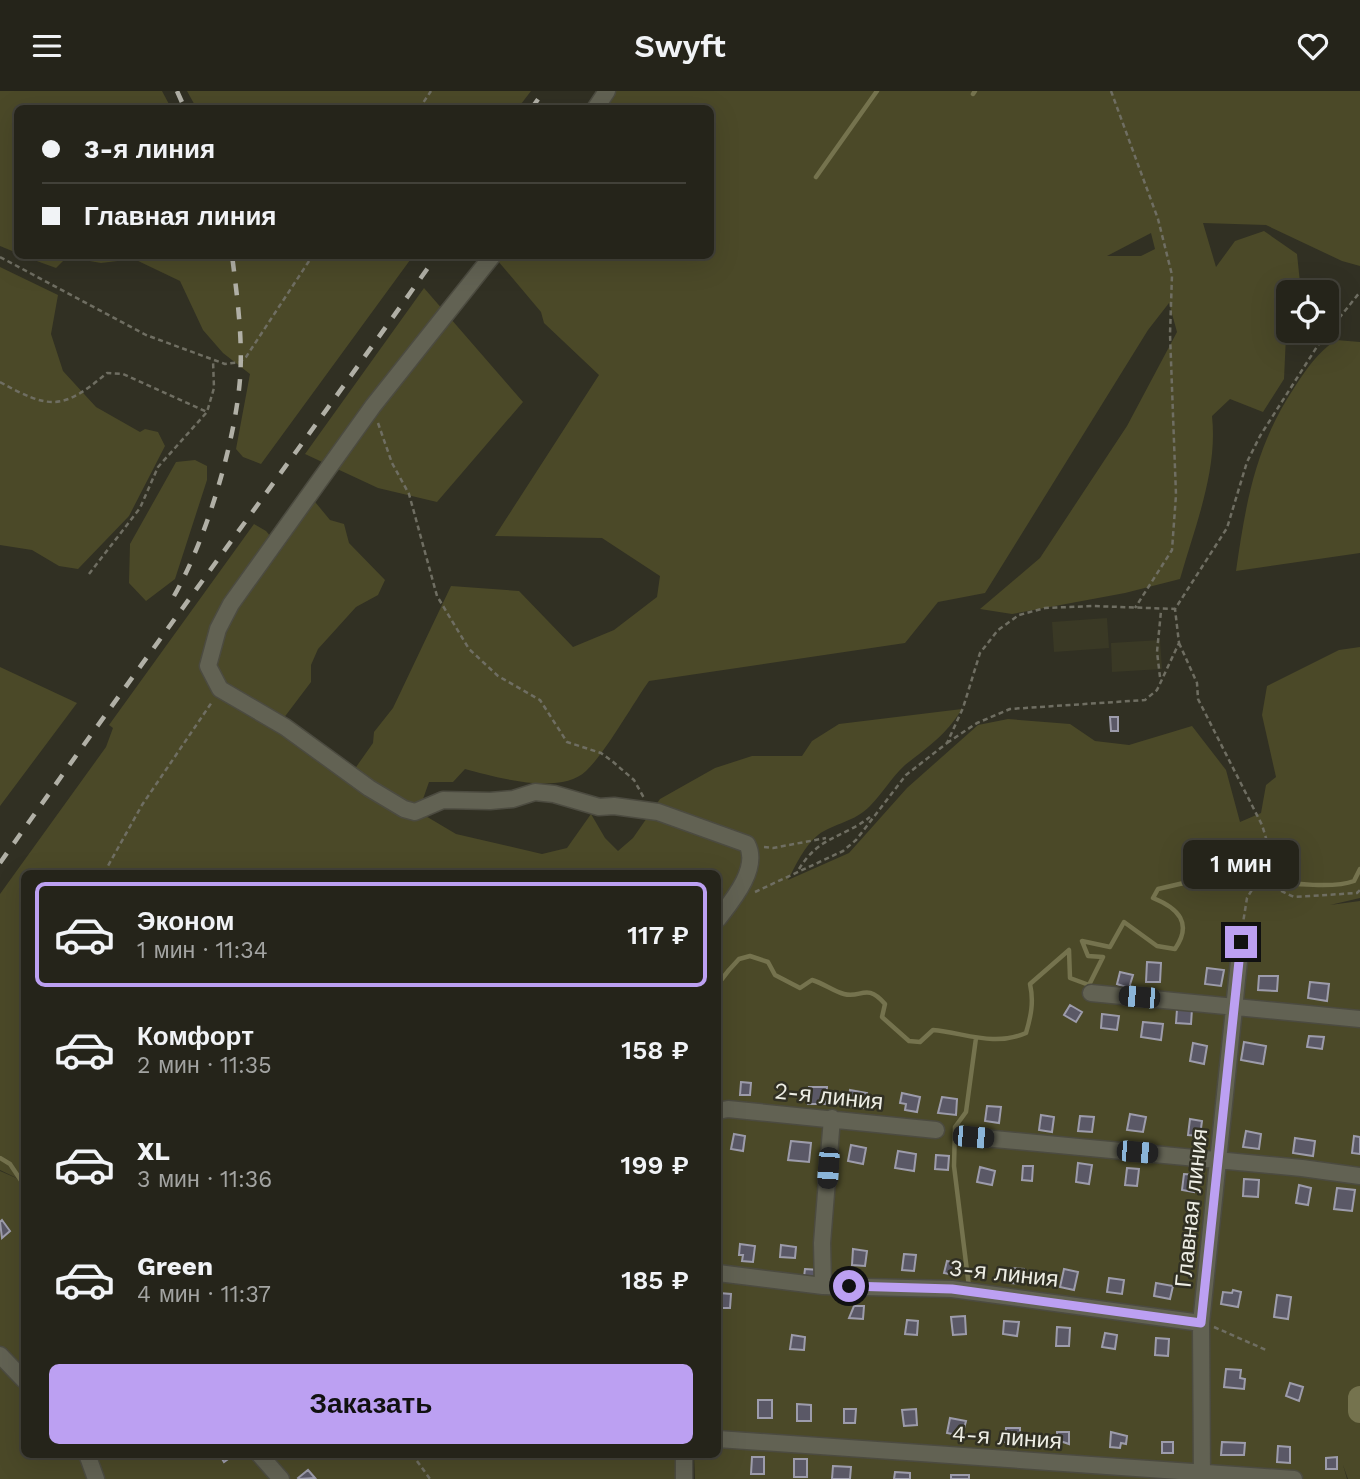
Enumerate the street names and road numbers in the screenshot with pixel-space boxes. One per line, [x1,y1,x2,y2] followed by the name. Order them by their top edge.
[773,1077,885,1116] street label: 2-я линия
[1170,1127,1213,1289] street label: Главная линия
[948,1254,1060,1293] street label: 3-я линия
[951,1420,1063,1455] street label: 4-я линия

